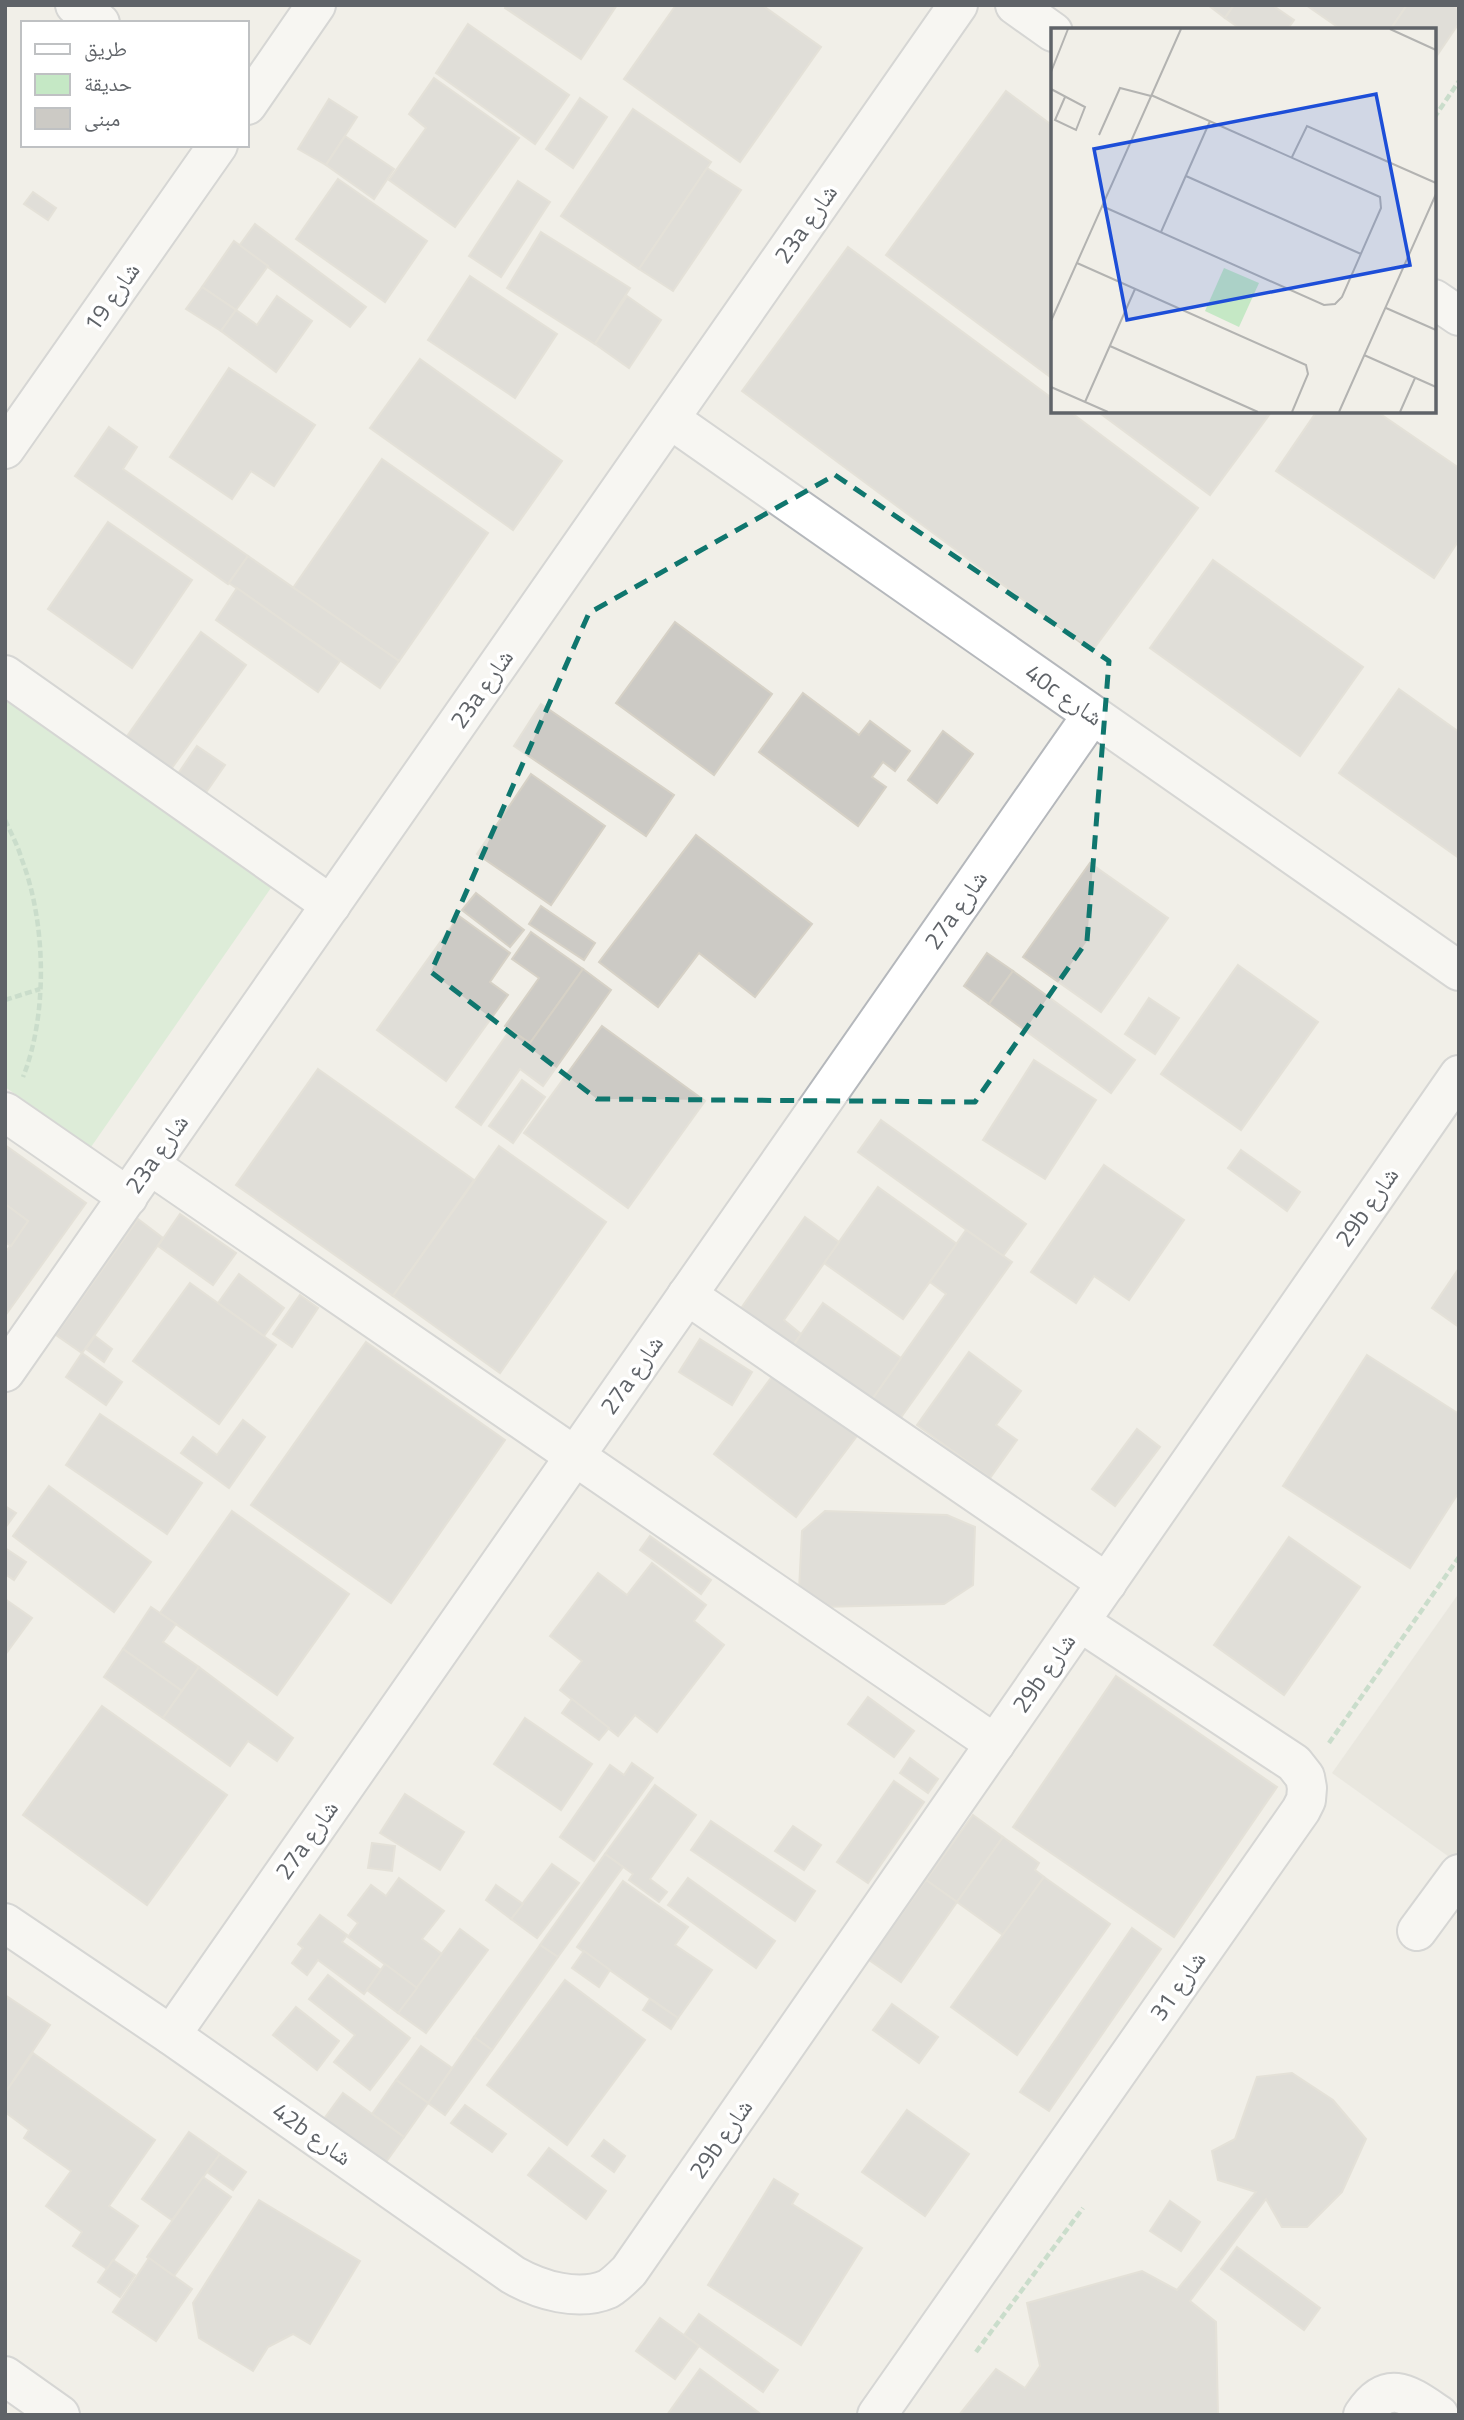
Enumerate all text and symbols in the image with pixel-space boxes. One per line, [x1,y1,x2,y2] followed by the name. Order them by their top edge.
[21,21,248,147] legend
[1051,28,1436,413] inset map
[84,32,127,64] text: طريق
[84,67,132,99] text: حديقة
[84,102,120,134] text: مبنى
[765,176,846,271] street label: 23a شارع
[74,254,148,339] street label: شارع 19
[441,641,522,736] street label: 23a شارع
[1018,654,1111,734] street label: 40c شارع
[915,862,996,957] street label: 27a شارع
[116,1106,197,1201] street label: 23a شارع
[1326,1159,1407,1254] street label: 29b شارع
[591,1327,672,1422] street label: 27a شارع
[1003,1625,1084,1720] street label: 29b شارع
[266,1792,347,1887] street label: 27a شارع
[1140,1943,1214,2028] street label: شارع 31
[680,2091,761,2186] street label: 29b شارع
[265,2093,360,2174] street label: 42b شارع

